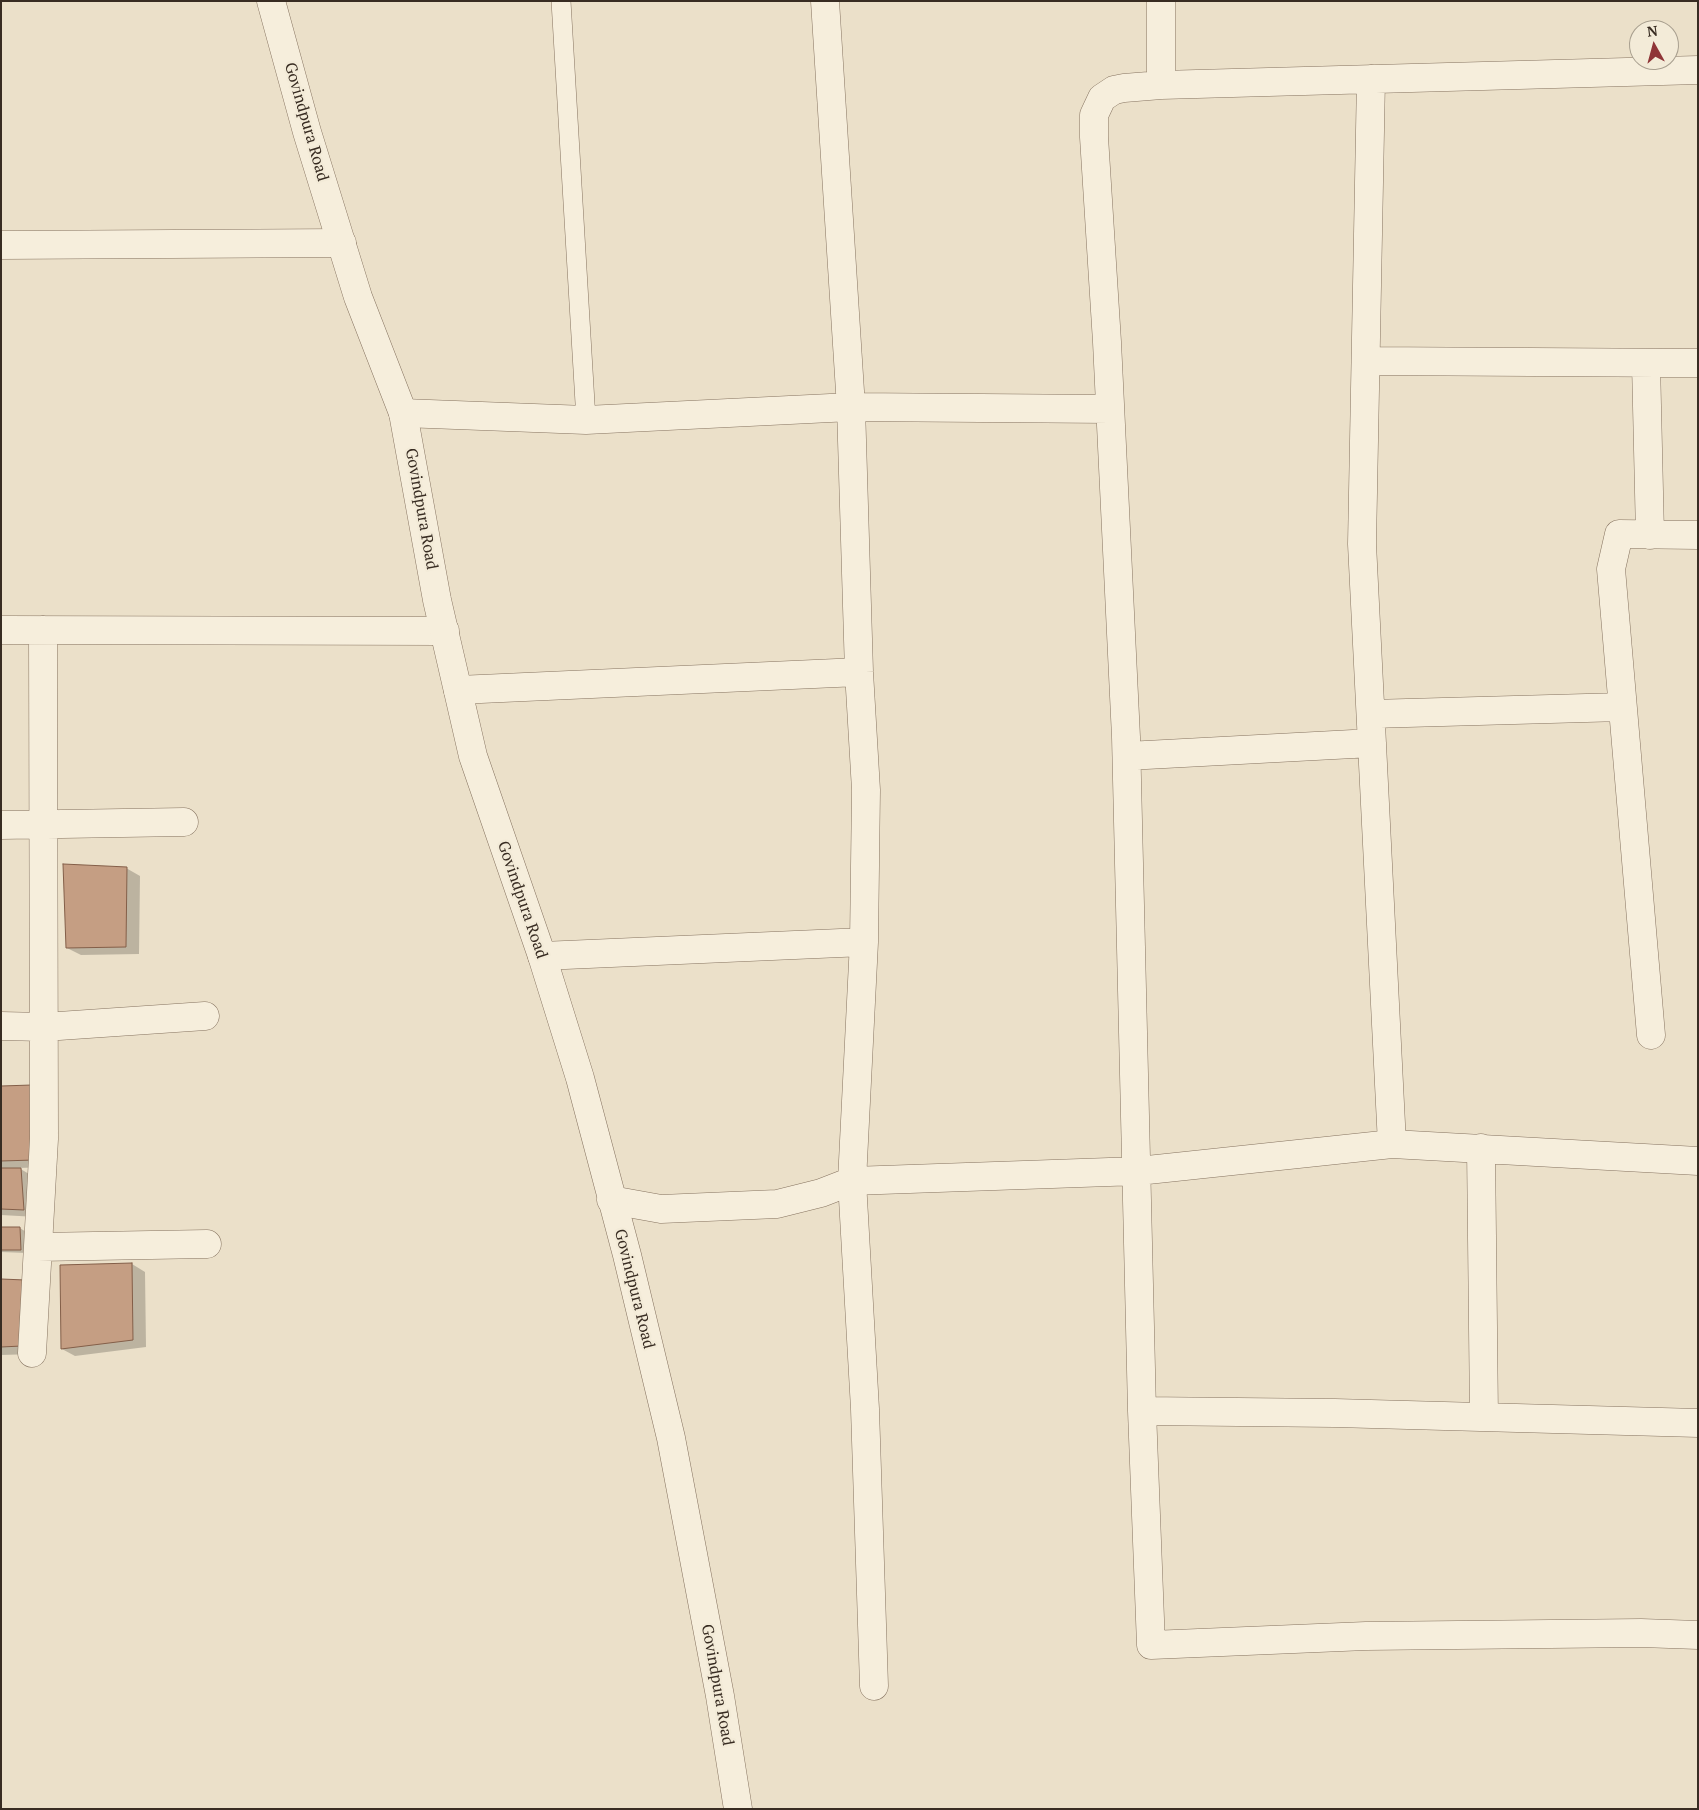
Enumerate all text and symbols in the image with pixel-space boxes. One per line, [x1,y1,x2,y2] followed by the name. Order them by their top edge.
[1629,20,1679,70] north arrow
[1646,21,1659,41] text: N
[280,60,332,184] street label: Govindpura Road
[401,447,441,571] street label: Govindpura Road
[493,839,551,961] street label: Govindpura Road
[610,1227,658,1351] street label: Govindpura Road
[697,1623,737,1747] street label: Govindpura Road

